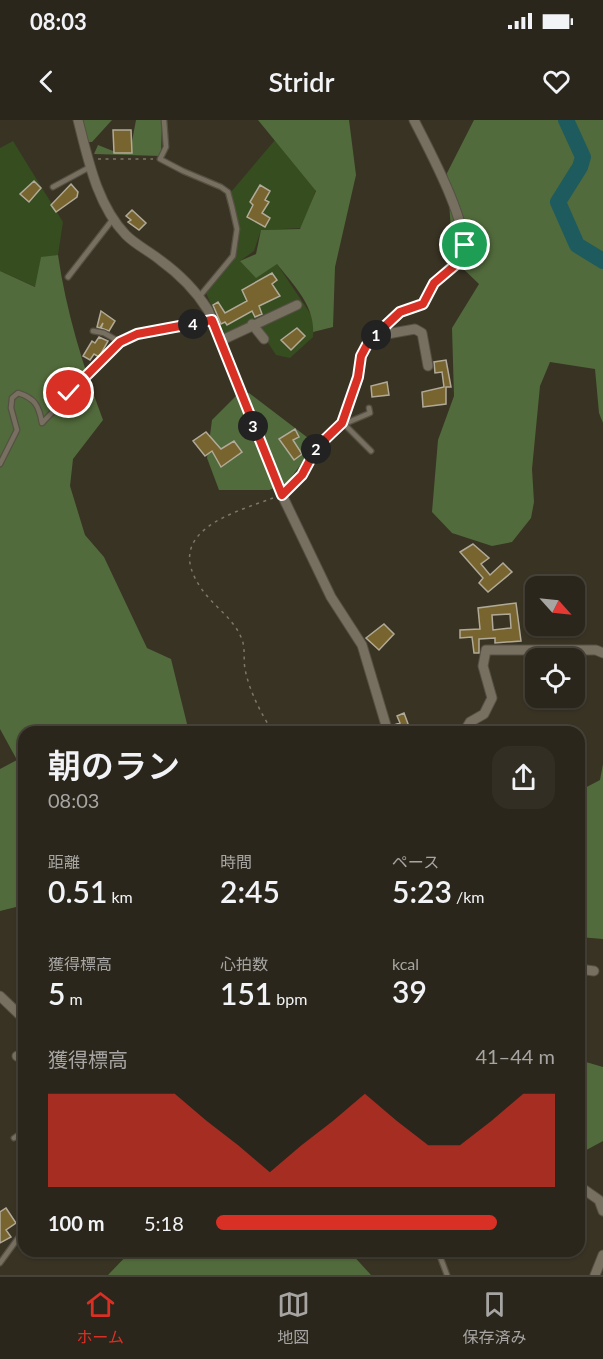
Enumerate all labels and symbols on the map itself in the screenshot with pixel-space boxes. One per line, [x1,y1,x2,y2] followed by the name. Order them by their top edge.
[439,219,490,270] pin
[178,309,208,339] pin: 4
[361,320,391,350] pin: 1
[43,367,94,418] pin
[238,411,268,441] pin: 3
[301,434,331,464] pin: 2
[525,576,585,636] north arrow

